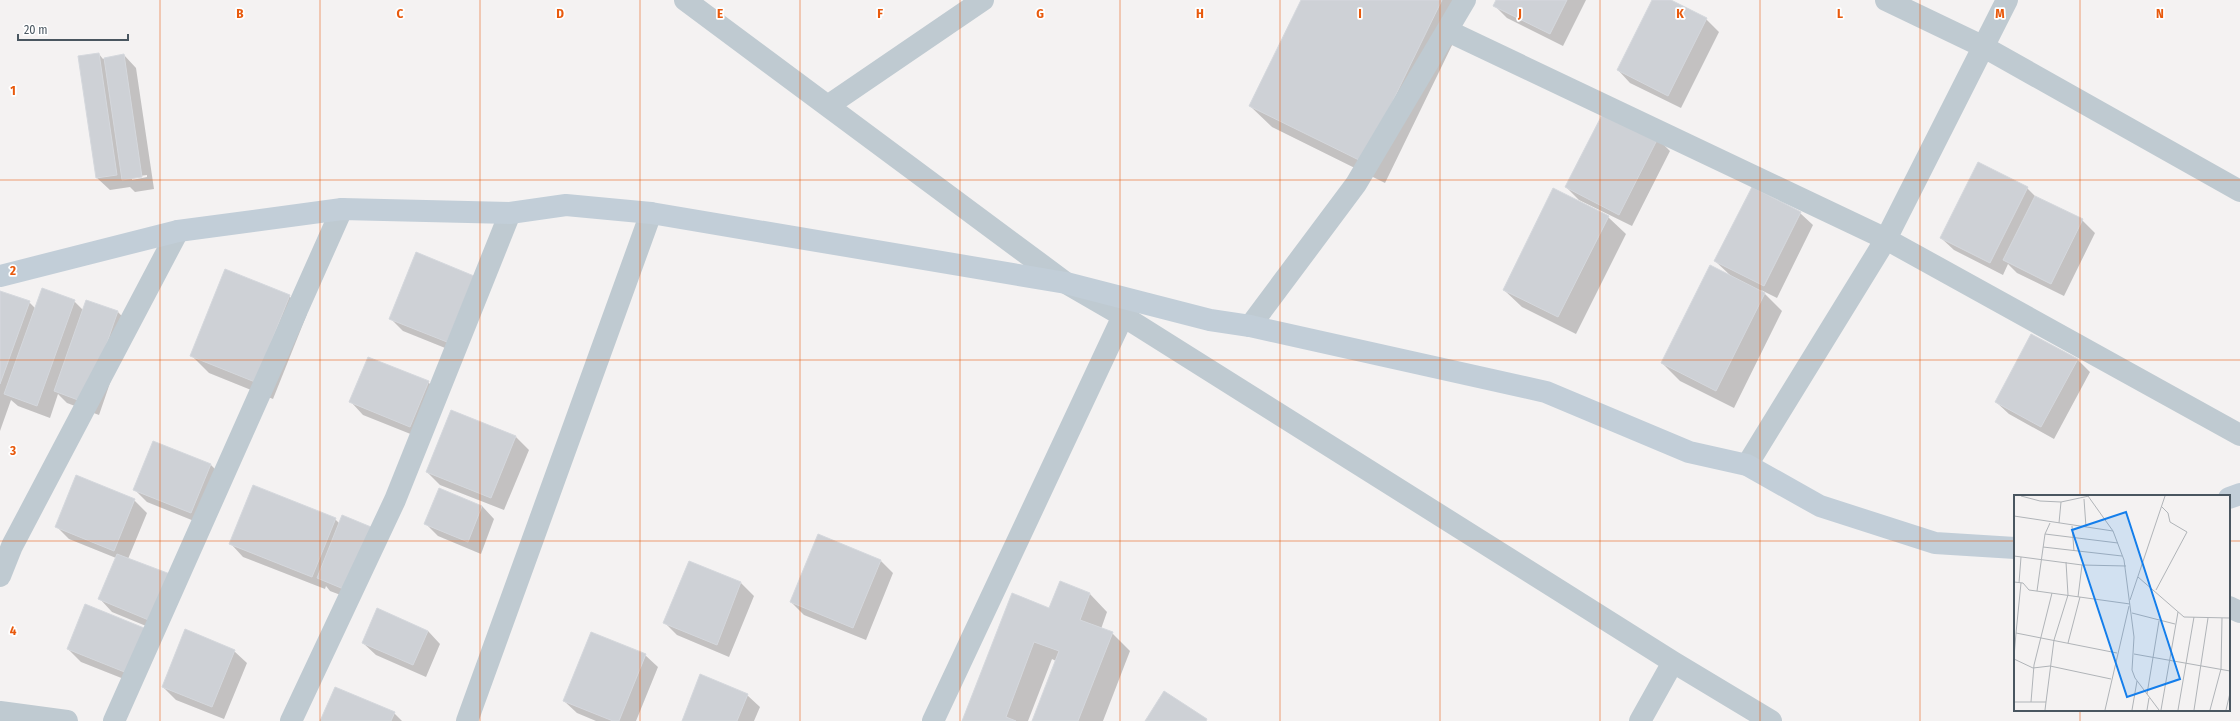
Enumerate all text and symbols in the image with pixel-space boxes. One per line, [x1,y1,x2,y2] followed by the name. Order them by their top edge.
[236,6,244,21] text: B
[397,6,404,21] text: C
[556,6,564,21] text: D
[717,6,723,21] text: E
[877,6,883,21] text: F
[1036,6,1044,21] text: G
[1196,6,1204,21] text: H
[1358,6,1362,21] text: I
[1517,6,1522,21] text: J
[1676,6,1684,21] text: K
[1837,6,1843,21] text: L
[1995,6,2005,21] text: M
[2156,6,2164,21] text: N
[18,16,128,42] scale bar
[24,23,48,37] text: 20 m
[10,83,16,98] text: 1
[9,263,16,278] text: 2
[9,443,16,458] text: 3
[2014,495,2230,711] inset map
[10,623,17,638] text: 4

